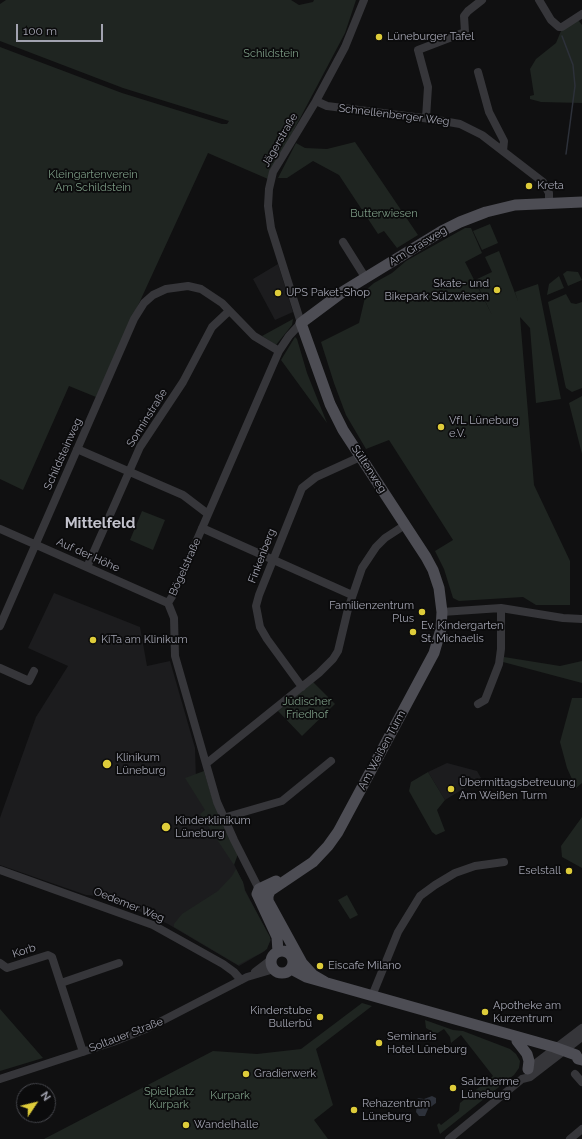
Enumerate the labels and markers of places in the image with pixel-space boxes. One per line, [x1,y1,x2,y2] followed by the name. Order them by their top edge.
[387,30,474,44] place label: Lüneburger Tafel
[374,32,384,42] marker: Lüneburger Tafel
[537,179,564,193] place label: Kreta
[524,181,534,191] marker: Kreta
[384,277,489,303] place label: Skate- und Bikepark Sülzwiesen
[492,285,502,295] marker: Skate- und Bikepark Sülzwiesen
[286,286,370,300] place label: UPS Paket-Shop
[273,288,283,298] marker: UPS Paket-Shop
[449,414,519,440] place label: VfL Lüneburg e.V.
[436,422,446,432] marker: VfL Lüneburg e.V.
[329,599,414,625] place label: Familienzentrum Plus
[417,607,427,617] marker: Familienzentrum Plus
[421,619,503,645] place label: Ev. Kindergarten St. Michaelis
[408,627,418,637] marker: Ev. Kindergarten St. Michaelis
[101,633,187,647] place label: KiTa am Klinikum
[88,635,98,645] marker: KiTa am Klinikum
[116,751,166,777] place label: Klinikum Lüneburg
[101,758,113,770] marker: Klinikum Lüneburg
[459,776,576,802] place label: Übermittagsbetreuung Am Weißen Turm
[446,784,456,794] marker: Übermittagsbetreuung Am Weißen Turm
[175,814,251,840] place label: Kinderklinikum Lüneburg
[160,821,172,833] marker: Kinderklinikum Lüneburg
[519,864,561,878] place label: Eselstall
[564,866,574,876] marker: Eselstall
[328,959,401,973] place label: Eiscafe Milano
[315,961,325,971] marker: Eiscafe Milano
[493,999,561,1025] place label: Apotheke am Kurzentrum
[250,1004,312,1030] place label: Kinderstube Bullerbü
[480,1007,490,1017] marker: Apotheke am Kurzentrum
[315,1012,325,1022] marker: Kinderstube Bullerbü
[387,1030,467,1056] place label: Seminaris Hotel Lüneburg
[374,1038,384,1048] marker: Seminaris Hotel Lüneburg
[254,1067,316,1081] place label: Gradierwerk
[241,1069,251,1079] marker: Gradierwerk
[461,1075,519,1101] place label: Salztherme Lüneburg
[448,1083,458,1093] marker: Salztherme Lüneburg
[362,1097,430,1123] place label: Rehazentrum Lüneburg
[349,1105,359,1115] marker: Rehazentrum Lüneburg
[194,1118,258,1132] place label: Wandelhalle
[181,1120,191,1130] marker: Wandelhalle

